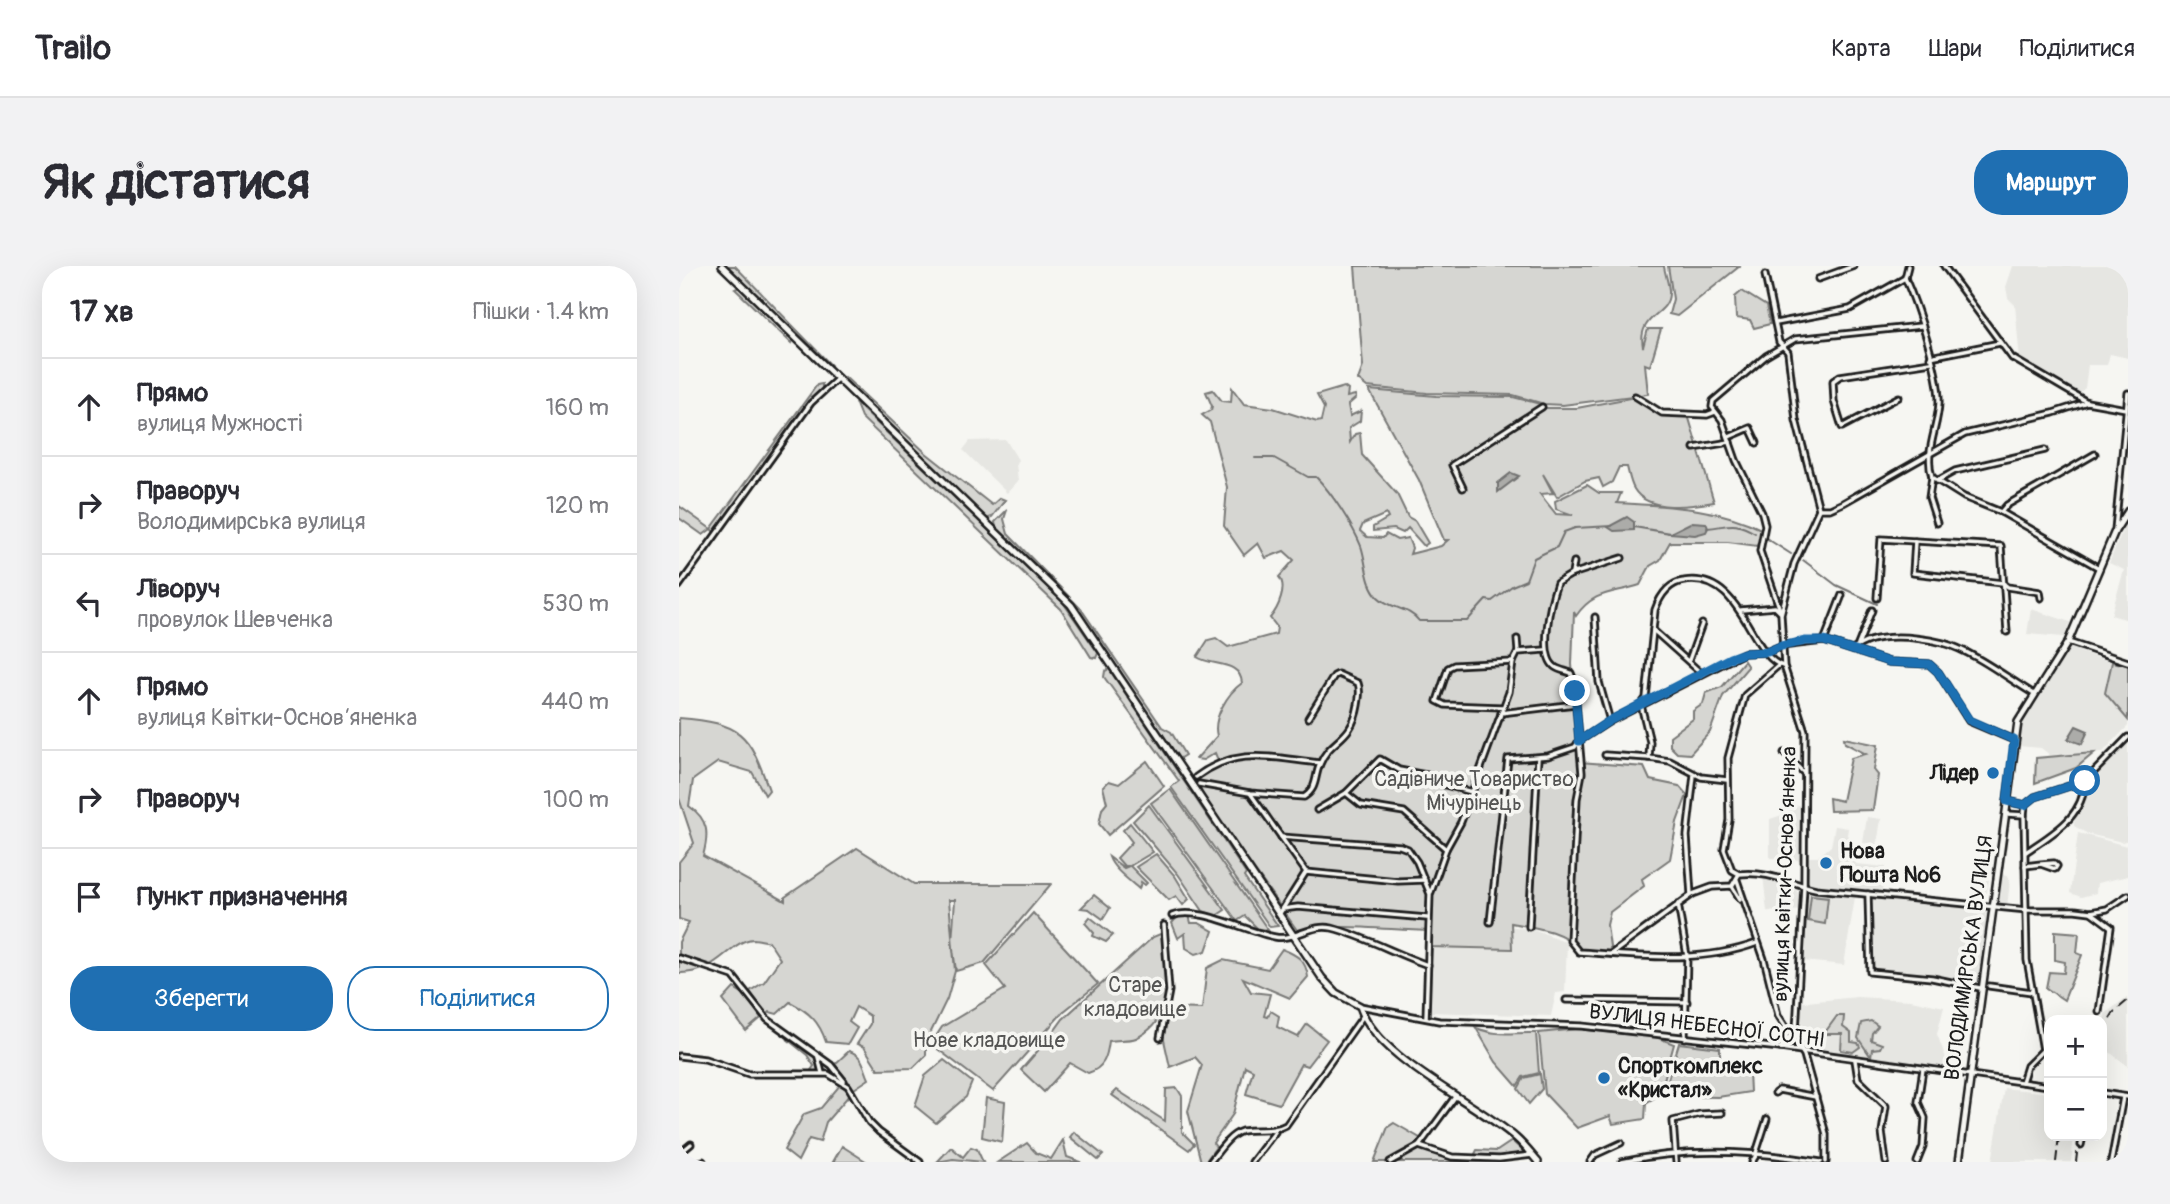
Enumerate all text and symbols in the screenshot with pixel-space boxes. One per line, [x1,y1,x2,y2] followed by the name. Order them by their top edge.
[35,28,111,69] text: Trailo
[1831,34,1891,63] text: Карта
[1929,34,1982,63] text: Шари
[2020,34,2135,63] text: Поділитися
[1974,150,2128,215] button: Маршрут
[42,152,310,213] text: Як дістатися
[70,293,134,330] text: 17 хв
[473,297,609,326] text: Пішки · 1.4 km
[137,377,208,409] text: Прямо
[70,388,108,426] icon: ahead
[545,393,609,422] text: 160 m
[137,409,302,438] text: вулиця Мужності
[137,475,240,507] text: Праворуч
[70,486,108,524] icon: right
[546,491,609,520] text: 120 m
[137,507,366,536] text: Володимирська вулиця
[137,573,221,605] text: Ліворуч
[70,584,108,622] icon: left
[543,589,609,618] text: 530 m
[137,605,333,634] text: провулок Шевченка
[137,671,208,703] text: Прямо
[1559,675,1590,706] route end
[70,682,108,720] icon: ahead
[541,687,609,716] text: 440 m
[137,703,417,732] text: вулиця Квітки-Основʼяненка
[1767,746,1803,1002] street label: вулиця Квітки-Основʼяненка
[1929,760,1979,787] place label: Лідер
[1985,765,2001,781] marker: Лідер
[2069,765,2100,796] route start
[1374,766,1574,817] park label: Садівниче Товариство Мічурінець
[70,780,108,818] icon: right
[137,783,240,815] text: Праворуч
[543,785,609,814] text: 100 m
[1938,834,2000,1082] street label: ВОЛОДИМИРСЬКА ВУЛИЦЯ
[1840,838,1941,889] place label: Нова Пошта №6
[1818,855,1834,871] marker: Нова Пошта №6
[70,878,108,916] icon: arrive
[137,881,348,913] text: Пункт призначення
[70,966,333,1031] button: Зберегти
[347,966,609,1031] button: Поділитися
[1084,972,1187,1023] park label: Старе кладовище
[1587,998,1827,1054] street label: ВУЛИЦЯ НЕБЕСНОЇ СОТНІ
[2044,1015,2107,1141] map controls
[2044,1015,2107,1078] button: +
[913,1027,1066,1054] park label: Нове кладовище
[1618,1053,1763,1104] place label: Спорткомплекс «Кристал»
[1596,1070,1612,1086] marker: Спорткомплекс «Кристал»
[2044,1078,2107,1141] button: −

